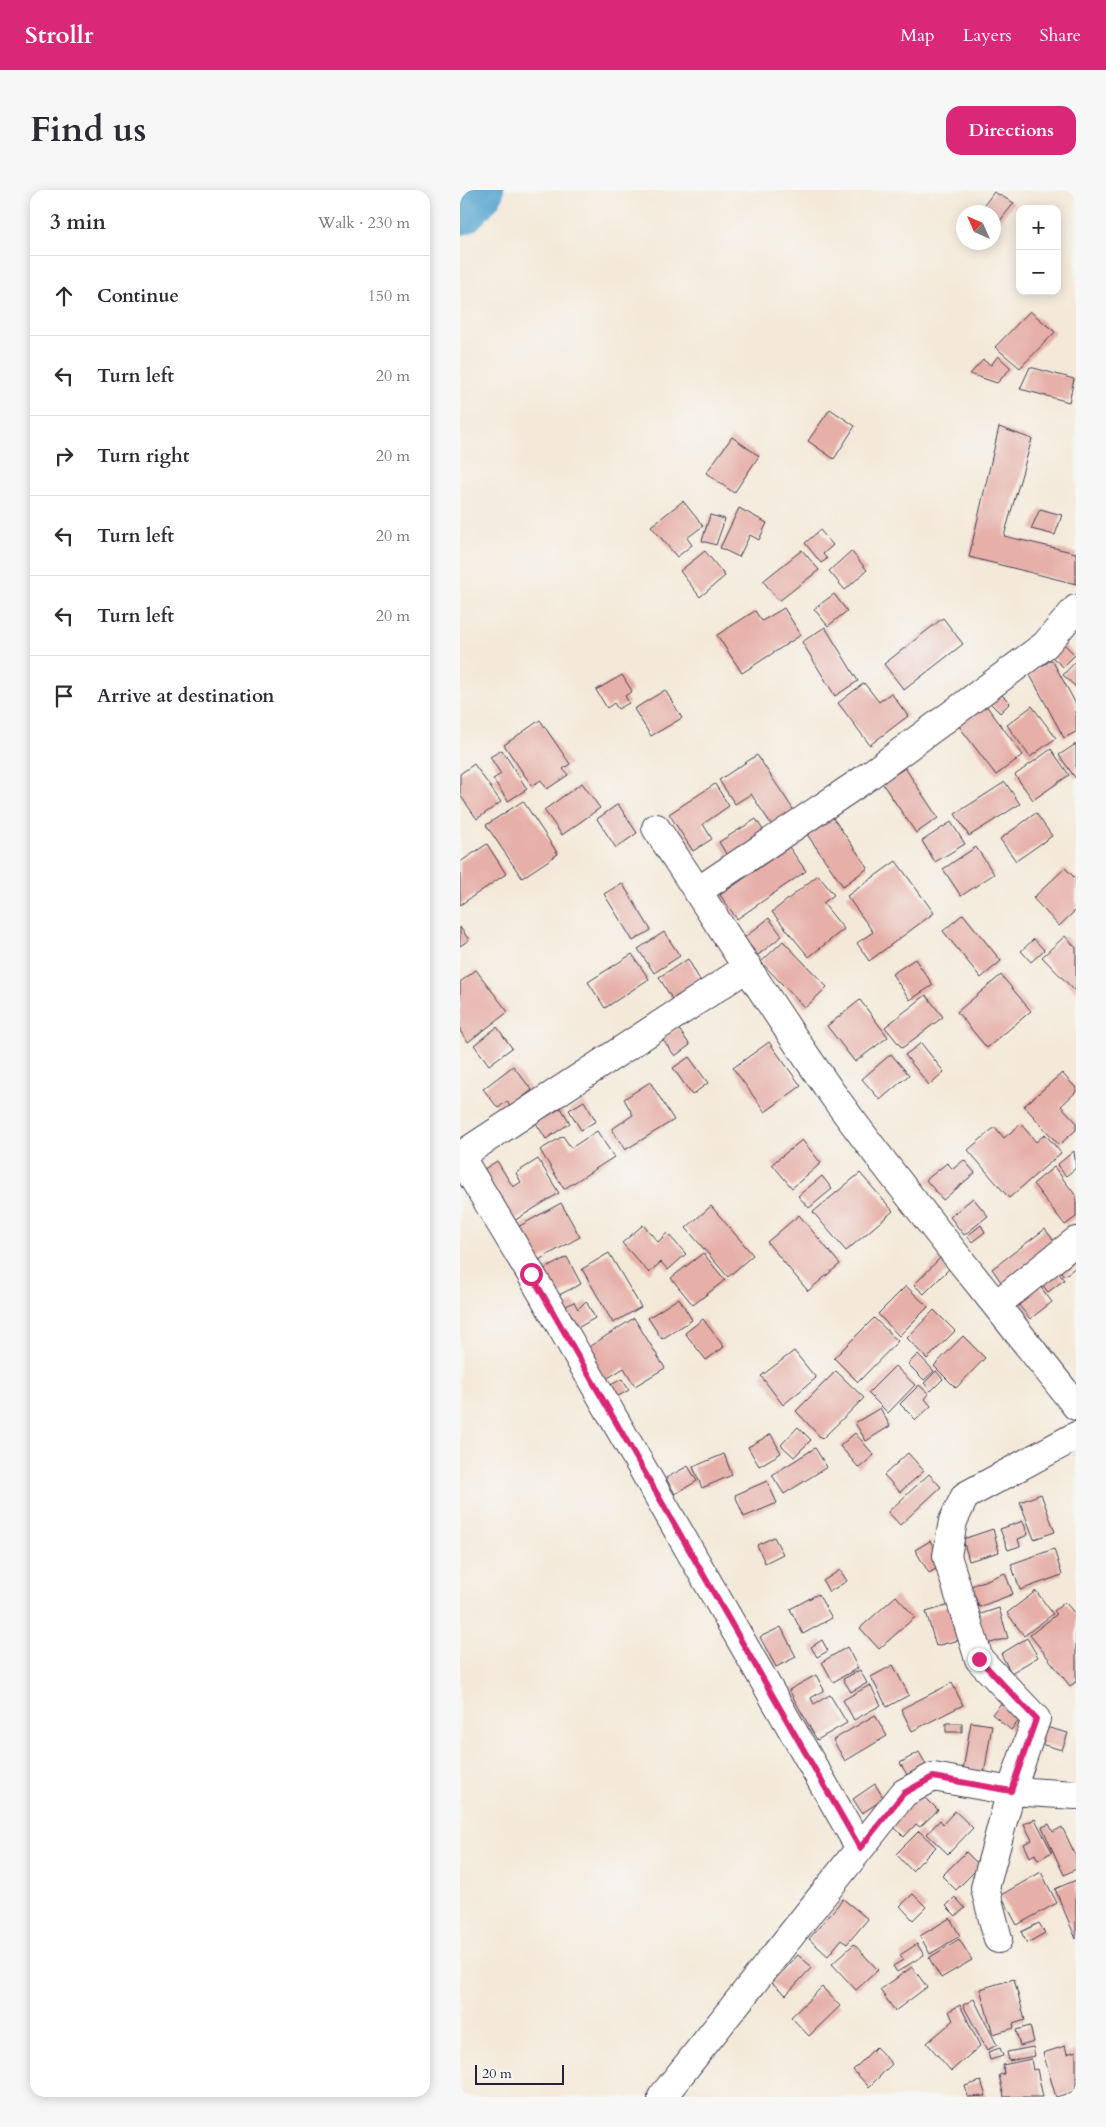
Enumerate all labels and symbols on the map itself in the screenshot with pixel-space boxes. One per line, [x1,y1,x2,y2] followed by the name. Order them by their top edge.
[956,205,1001,250] north arrow
[520,1263,543,1286] route start
[968,1648,991,1671] route end
[475,2062,564,2085] scale bar

